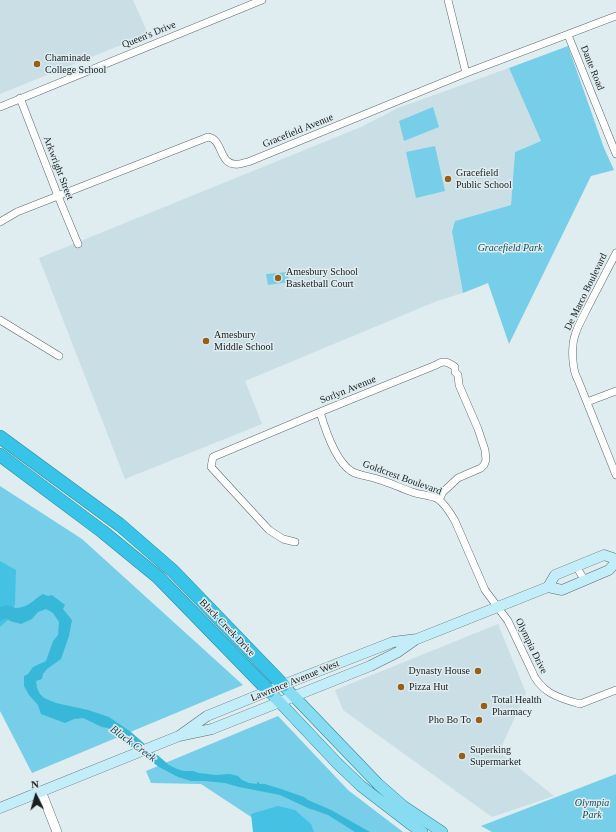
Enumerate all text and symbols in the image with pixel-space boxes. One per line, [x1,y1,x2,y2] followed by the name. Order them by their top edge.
[120,19,178,51] street label: Queen's Drive
[578,44,606,92] street label: Dante Road
[45,52,106,76] place label: Chaminade College School
[32,59,42,69] marker: Chaminade College School
[261,111,335,151] street label: Gracefield Avenue
[40,134,76,202] street label: Arkwright Street
[456,167,512,190] place label: Gracefield Public School
[443,174,453,184] marker: Gracefield Public School
[478,242,542,254] park label: Gracefield Park
[562,251,610,333] street label: De Marco Boulevard
[286,266,358,290] place label: Amesbury School Basketball Court
[273,273,283,283] marker: Amesbury School Basketball Court
[214,329,273,352] place label: Amesbury Middle School
[201,336,211,346] marker: Amesbury Middle School
[318,373,378,407] street label: Sorlyn Avenue
[361,458,443,498] street label: Goldcrest Boulevard
[197,597,257,659] street label: Black Creek Drive
[512,616,550,676] street label: Olympia Drive
[249,658,341,704] street label: Lawrence Avenue West
[409,665,470,677] place label: Dynasty House
[473,666,483,676] marker: Dynasty House
[409,681,448,693] place label: Pizza Hut
[396,682,406,692] marker: Pizza Hut
[492,694,542,718] place label: Total Health Pharmacy
[479,701,489,711] marker: Total Health Pharmacy
[428,714,471,726] place label: Pho Bo To
[474,715,484,725] marker: Pho Bo To
[107,723,159,765] water label: Black Creek
[470,744,521,768] place label: Superking Supermarket
[457,751,467,761] marker: Superking Supermarket
[16,776,56,816] north arrow
[30,778,39,790] text: N
[575,797,609,820] park label: Olympia Park

